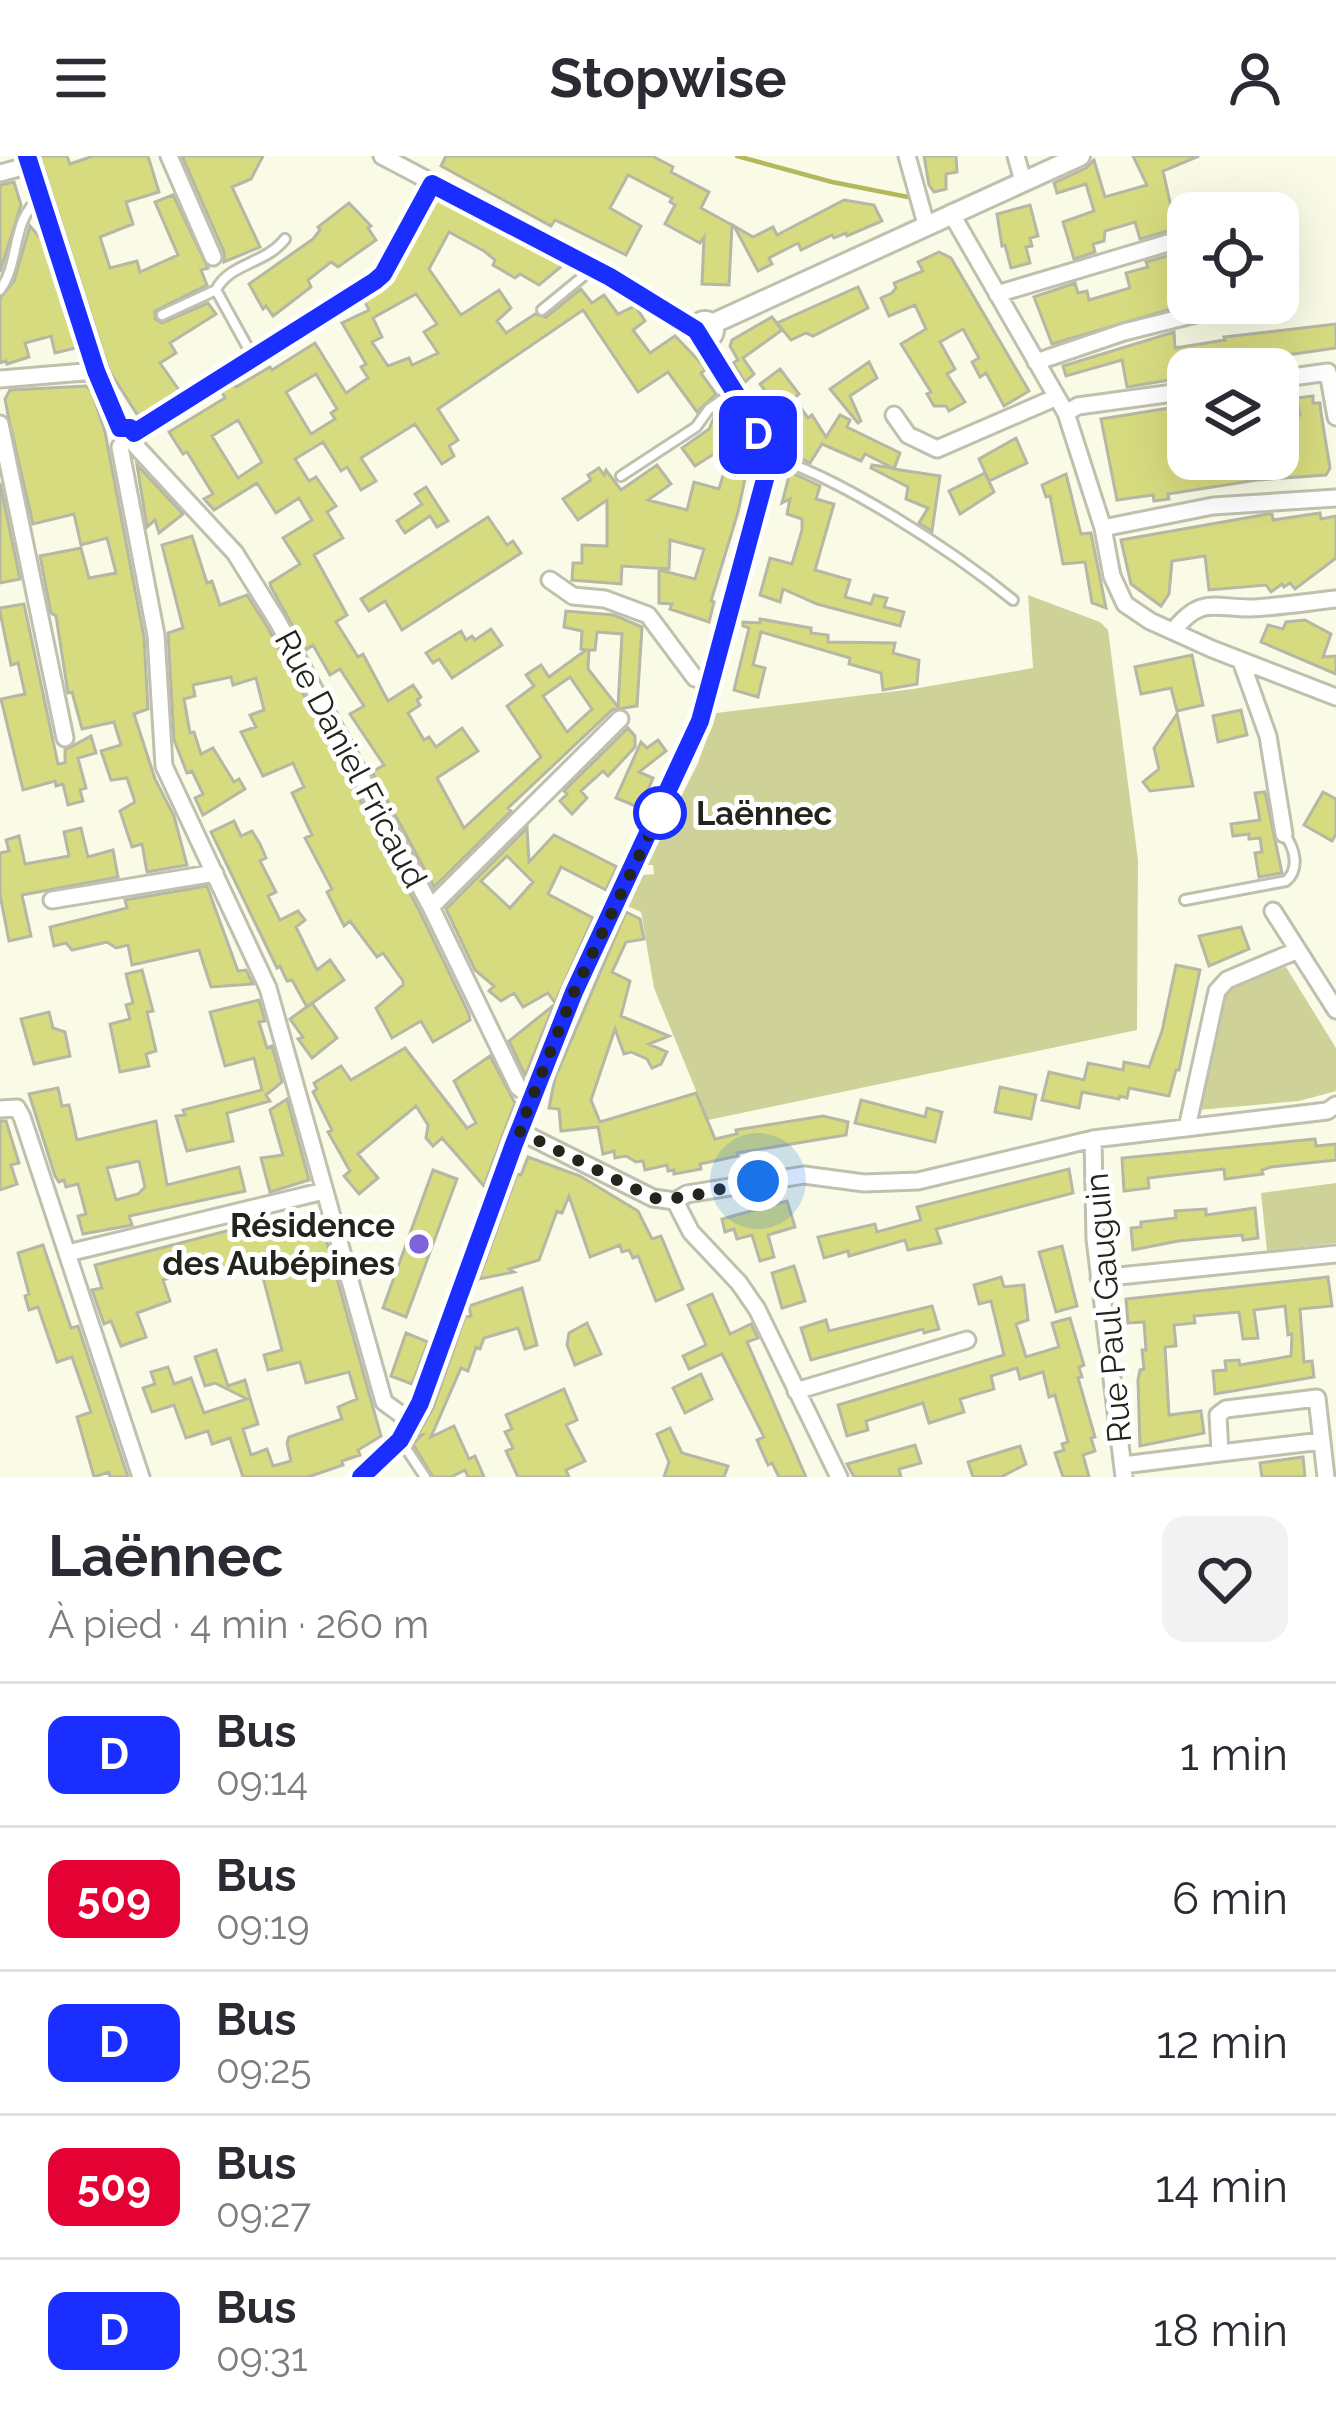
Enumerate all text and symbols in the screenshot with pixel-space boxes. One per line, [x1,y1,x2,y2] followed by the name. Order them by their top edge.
[48,45,114,111] icon: menu
[1222,45,1288,111] icon: person
[550,46,786,110] text: Stopwise
[1167,192,1299,480] map controls
[1167,192,1299,324] button: locate
[1167,348,1299,480] button: layers
[719,396,797,474] line badge: D
[743,410,773,459] text: D
[267,624,435,894] street label: Rue Daniel Fricaud
[635,788,685,838] marker: Laënnec
[696,794,832,833] place label: Laënnec
[728,1151,788,1211] your location
[1077,1171,1139,1445] street label: Rue Paul Gauguin
[162,1206,395,1283] place label: Résidence des Aubépines
[406,1231,432,1257] marker: Résidence des Aubépines
[1162,1516,1288,1642] button: heart
[48,1522,283,1589] text: Laënnec
[48,1601,429,1647] text: À pied · 4 min · 260 m
[216,1705,297,1758] text: Bus
[1180,1728,1288,1781] text: 1 min
[99,1730,129,1779] text: D
[216,1758,308,1804] text: 09:14
[216,1849,297,1902] text: Bus
[1172,1872,1288,1925] text: 6 min
[77,1874,151,1923] text: 509
[216,1902,310,1948] text: 09:19
[216,1993,297,2046] text: Bus
[1156,2016,1288,2069] text: 12 min
[99,2018,129,2067] text: D
[216,2046,312,2092] text: 09:25
[216,2137,297,2190] text: Bus
[1155,2160,1288,2213] text: 14 min
[77,2162,151,2211] text: 509
[216,2190,311,2236] text: 09:27
[216,2281,297,2334] text: Bus
[1153,2304,1288,2357] text: 18 min
[99,2306,129,2355] text: D
[216,2334,308,2380] text: 09:31

